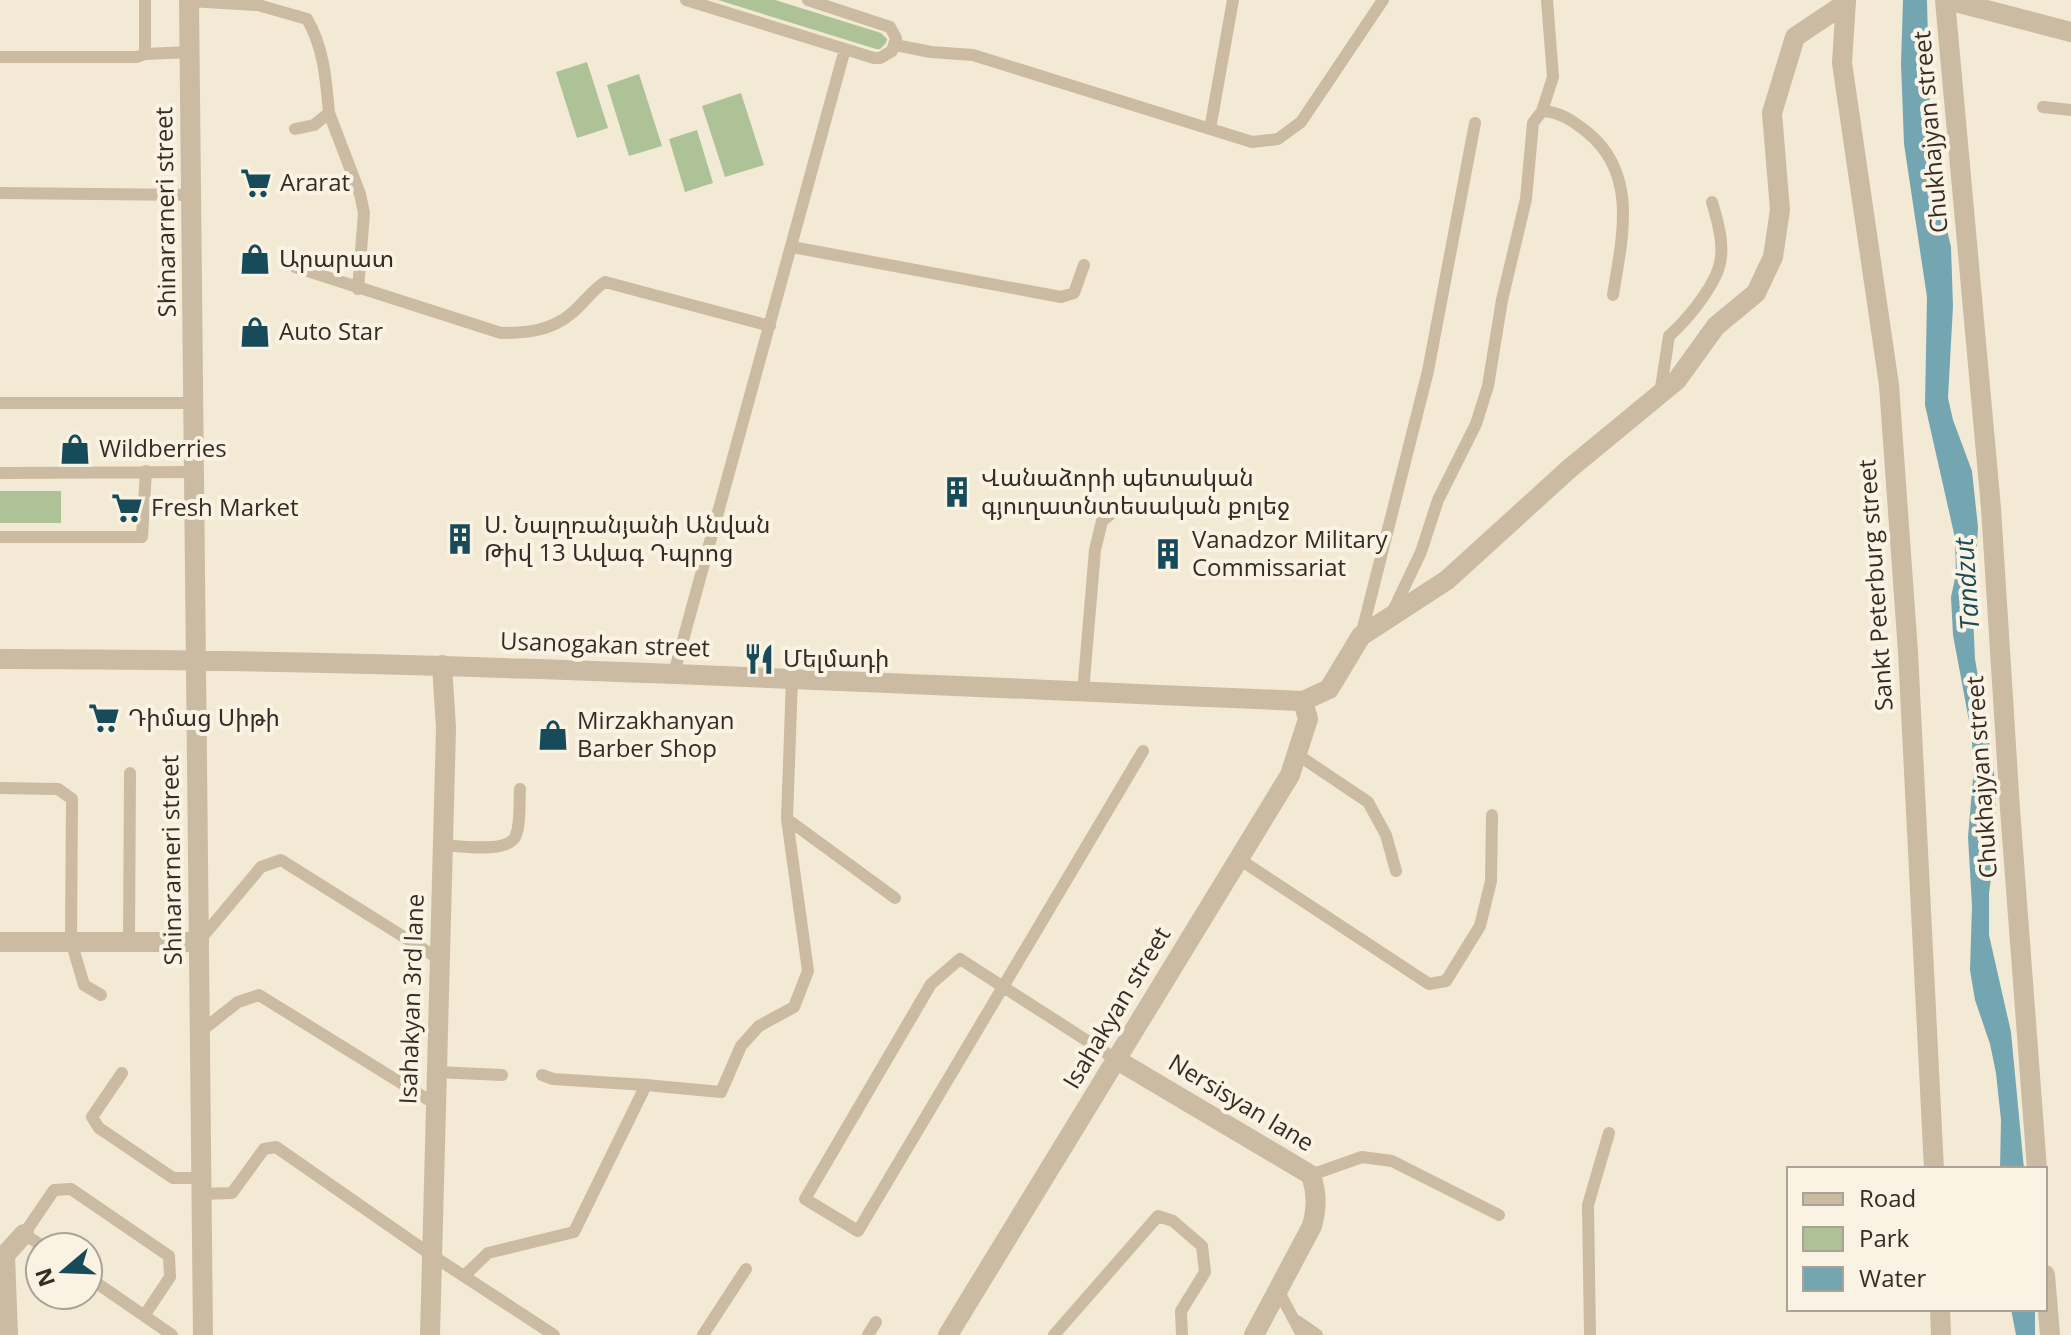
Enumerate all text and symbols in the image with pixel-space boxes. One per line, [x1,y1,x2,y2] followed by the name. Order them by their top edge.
[1904,30,1955,235] street label: Chukhajyan street
[146,106,183,318] street label: Shinararneri street
[280,165,350,198] place label: Ararat
[239,166,273,200] supermarket icon: Ararat
[279,241,394,274] place label: Արարատ
[238,242,272,276] shop icon: Արարատ
[279,314,383,347] place label: Auto Star
[238,315,272,349] shop icon: Auto Star
[99,431,227,464] place label: Wildberries
[58,432,92,466] shop icon: Wildberries
[1849,458,1900,712] street label: Sankt Peterburg street
[981,460,1289,521] place label: Վանաձորի պետական գյուղատնտեսական քոլեջ
[940,475,974,509] building icon: Վանաձորի պետական գյուղատնտեսական քոլեջ
[151,490,298,523] place label: Fresh Market
[110,491,144,525] supermarket icon: Fresh Market
[484,507,770,568] place label: Ս. Նալղռանյանի Անվան Թիվ 13 Ավագ Դպրոց
[443,522,477,556] building icon: Ս. Նալղռանյանի Անվան Թիվ 13 Ավագ Դպրոց
[1192,522,1389,583] place label: Vanadzor Military Commissariat
[1945,535,1987,632] water label: Tandzut
[1151,537,1185,571] building icon: Vanadzor Military Commissariat
[500,623,711,664] street label: Usanogakan street
[783,641,889,674] place label: Մելմադի
[742,642,776,676] restaurant icon: Մելմադի
[1957,675,2004,879] street label: Chukhajyan street
[128,700,280,733] place label: Դիմաց Սիթի
[87,701,121,735] supermarket icon: Դիմաց Սիթի
[577,703,735,764] place label: Mirzakhanyan Barber Shop
[536,718,570,752] shop icon: Mirzakhanyan Barber Shop
[152,754,189,966] street label: Shinararneri street
[390,893,431,1105] street label: Isahakyan 3rd lane
[1054,920,1177,1094] street label: Isahakyan street
[1163,1045,1321,1158] street label: Nersisyan lane
[1787,1167,2047,1311] legend
[1859,1181,1916,1214] text: Road
[1859,1221,1910,1254] text: Park
[24,1231,104,1311] north arrow
[1859,1261,1927,1294] text: Water
[27,1264,61,1291] text: N

